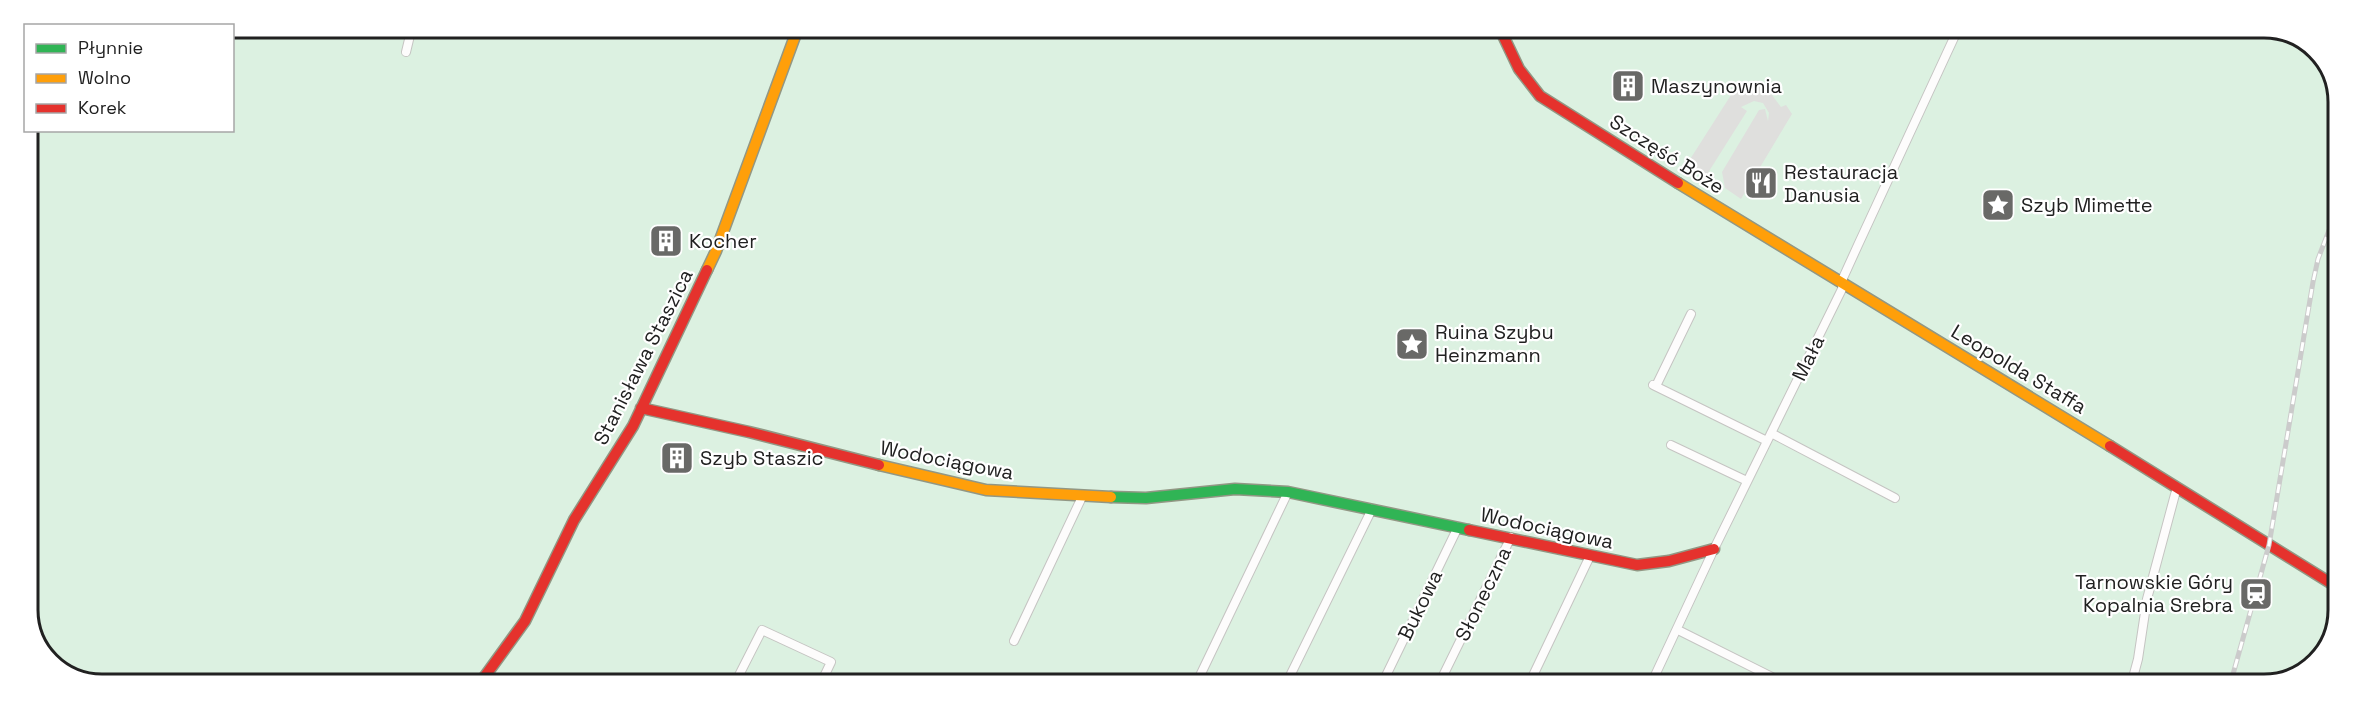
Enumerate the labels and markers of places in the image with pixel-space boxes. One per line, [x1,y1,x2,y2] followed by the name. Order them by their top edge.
[1610,68,1646,104] building icon: Maszynownia
[1651,73,1782,99] place label: Maszynownia
[1784,159,1898,208] place label: Restauracja Danusia
[1743,165,1779,201] restaurant icon: Restauracja Danusia
[1980,187,2016,223] place icon: Szyb Mimette
[2021,192,2153,218] place label: Szyb Mimette
[648,223,684,259] building icon: Kocher
[689,228,757,254] place label: Kocher
[1435,319,1554,368] place label: Ruina Szybu Heinzmann
[1394,326,1430,362] place icon: Ruina Szybu Heinzmann
[659,440,695,476] building icon: Szyb Staszic
[700,445,824,471] place label: Szyb Staszic
[2075,569,2233,618] place label: Tarnowskie Góry Kopalnia Srebra
[2238,576,2274,612] station icon: Tarnowskie Góry Kopalnia Srebra

